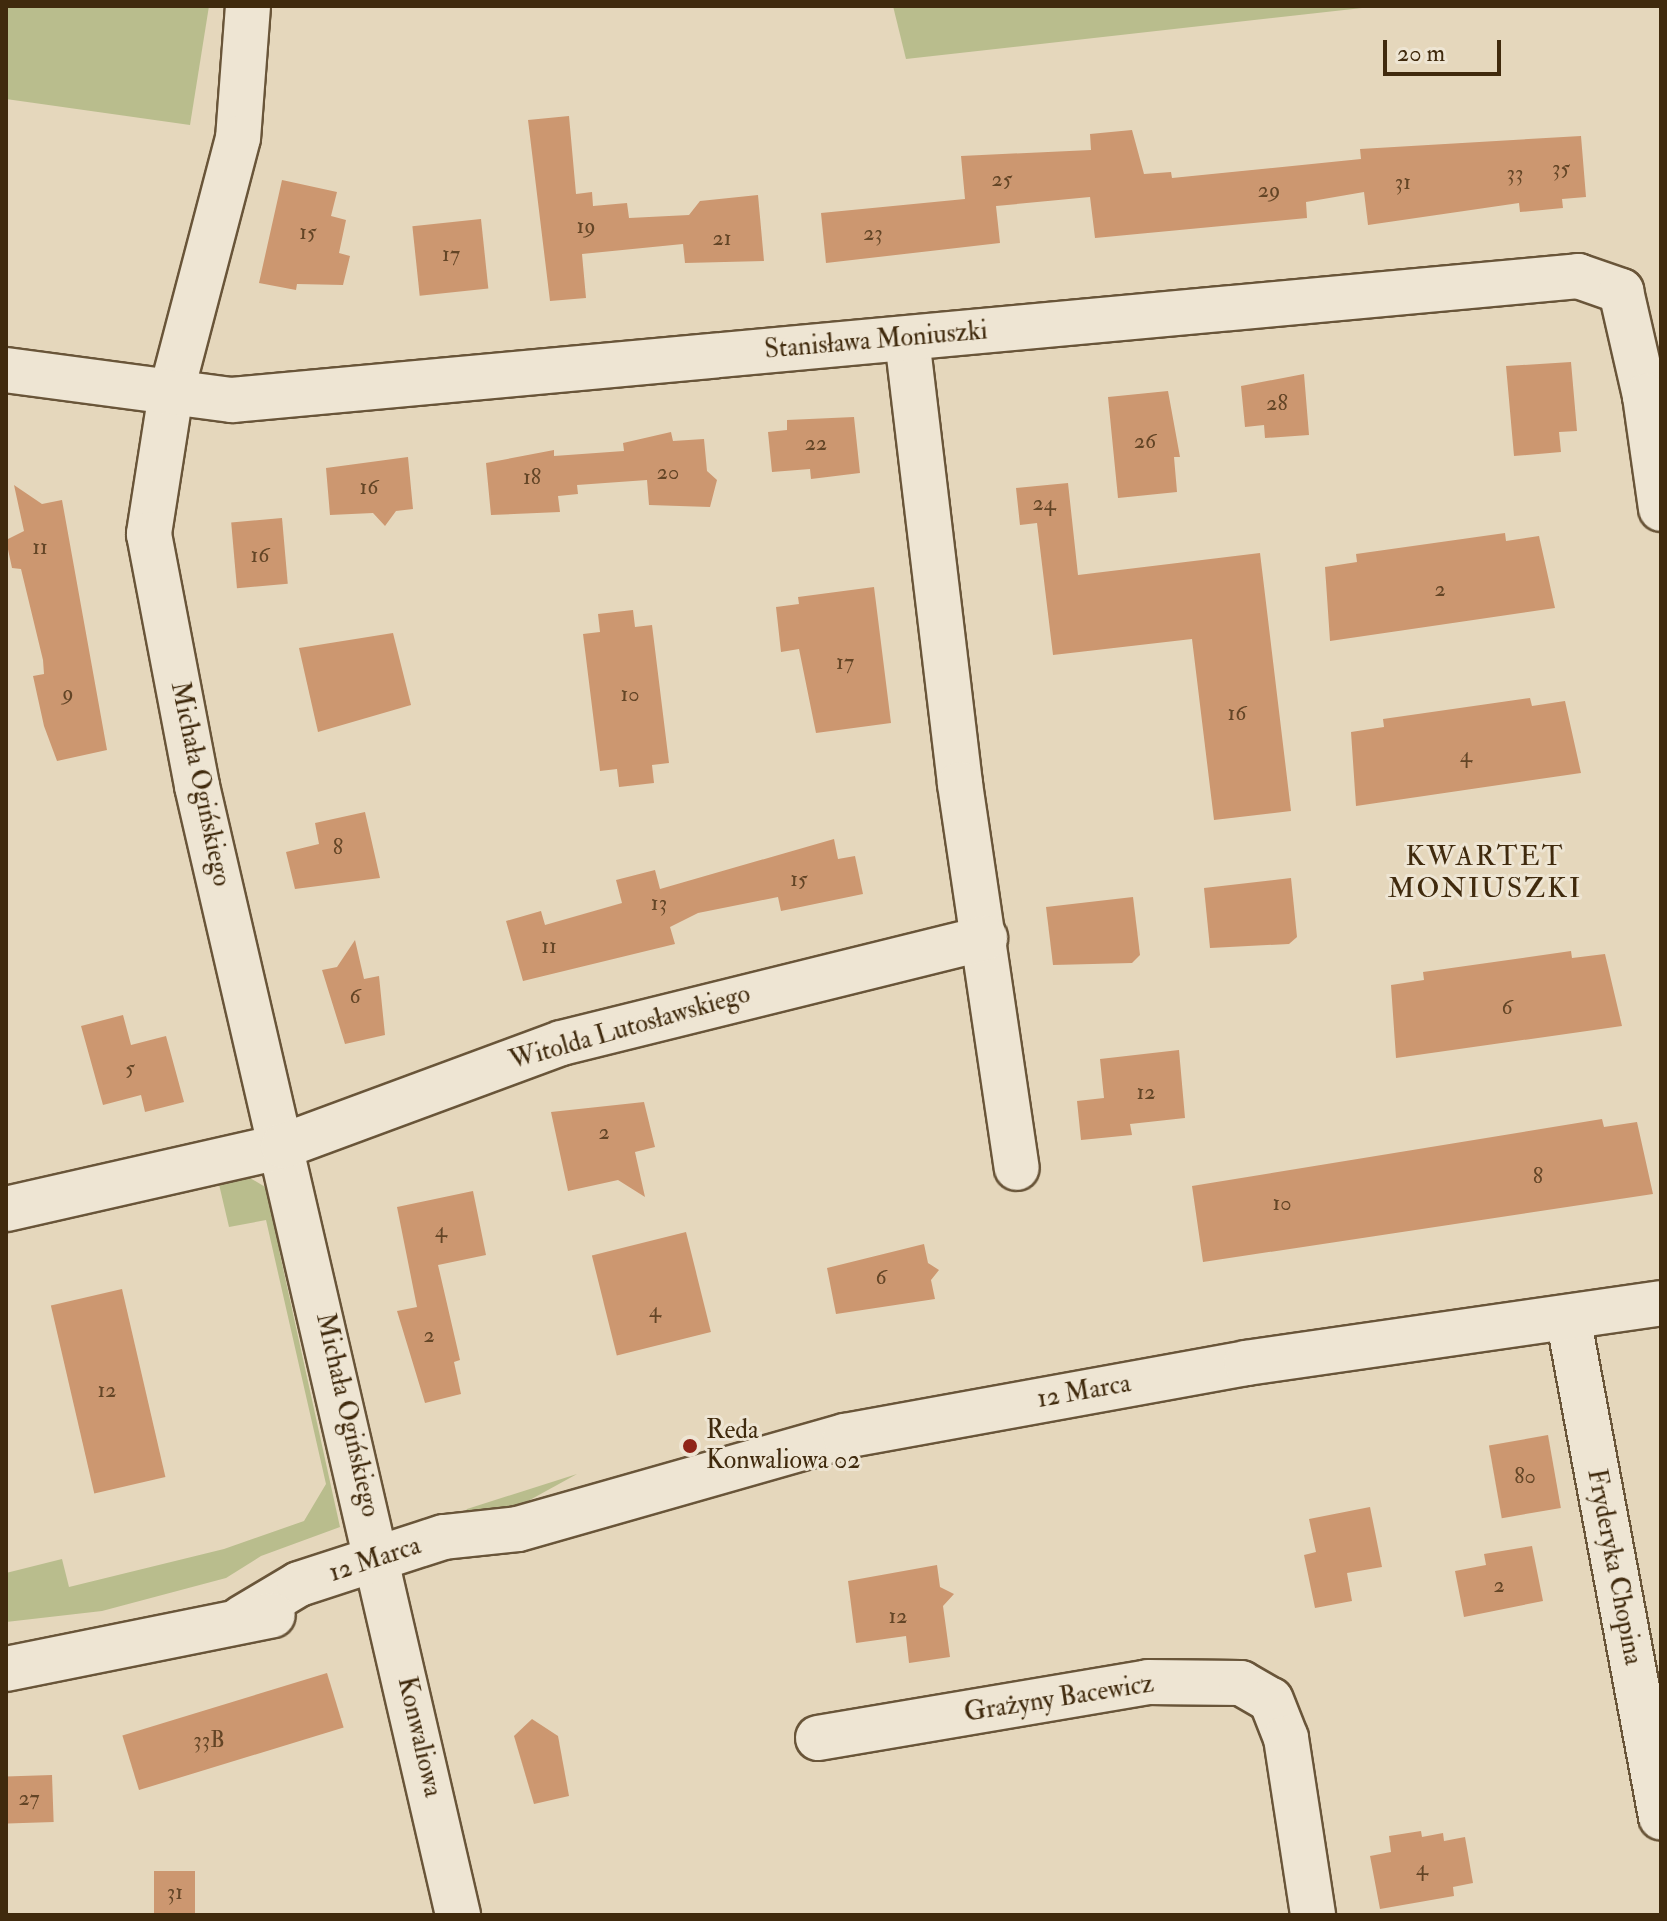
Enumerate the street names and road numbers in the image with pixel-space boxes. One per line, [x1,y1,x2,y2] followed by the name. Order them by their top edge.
[763,316,989,366] street label: Stanisława Moniuszki
[163,679,237,889] street label: Michała Ogińskiego
[506,979,754,1077] street label: Witolda Lutosławskiego
[308,1310,386,1520] street label: Michała Ogińskiego
[1035,1368,1133,1416] street label: 12 Marca
[1580,1466,1648,1668] street label: Fryderyka Chopina
[325,1531,425,1589] street label: 12 Marca
[962,1669,1156,1729] street label: Grażyny Bacewicz
[390,1674,448,1800] street label: Konwaliowa

